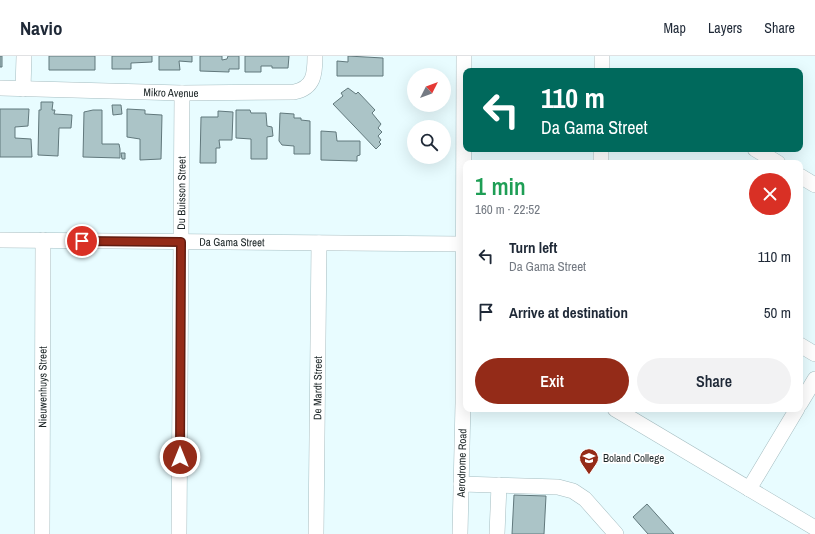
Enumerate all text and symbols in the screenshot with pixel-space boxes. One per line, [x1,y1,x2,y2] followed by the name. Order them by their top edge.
[20,15,62,41] text: Navio
[664,19,686,37] text: Map
[708,19,742,37] text: Layers
[764,19,795,37] text: Share
[407,68,451,112] north arrow
[407,68,451,164] map controls
[541,79,605,117] text: 110 m
[475,84,527,136] icon: left
[143,85,199,100] street label: Mikro Avenue
[541,115,648,140] text: Da Gama Street
[407,120,451,164] button: search
[174,156,189,230] street label: Du Buisson Street
[475,170,526,202] text: 1 min
[749,173,791,215] button: close
[475,201,540,218] text: 160 m · 22:52
[65,224,99,258] pin
[71,230,93,252] icon: arrive
[199,235,265,249] street label: Da Gama Street
[509,237,557,258] text: Turn left
[475,245,497,267] icon: left
[758,246,791,267] text: 110 m
[509,258,586,275] text: Da Gama Street
[475,301,497,323] icon: arrive
[509,302,628,323] text: Arrive at destination
[764,302,791,323] text: 50 m
[35,346,50,428] street label: Nieuwenhuys Street
[310,356,325,420] street label: De Mardt Street
[475,358,629,404] button: Exit
[637,358,791,404] button: Share
[454,428,469,499] street label: Aerodrome Road
[159,436,201,478] position arrow
[578,447,600,475] school or university icon: Boland College
[603,451,664,465] place label: Boland College

